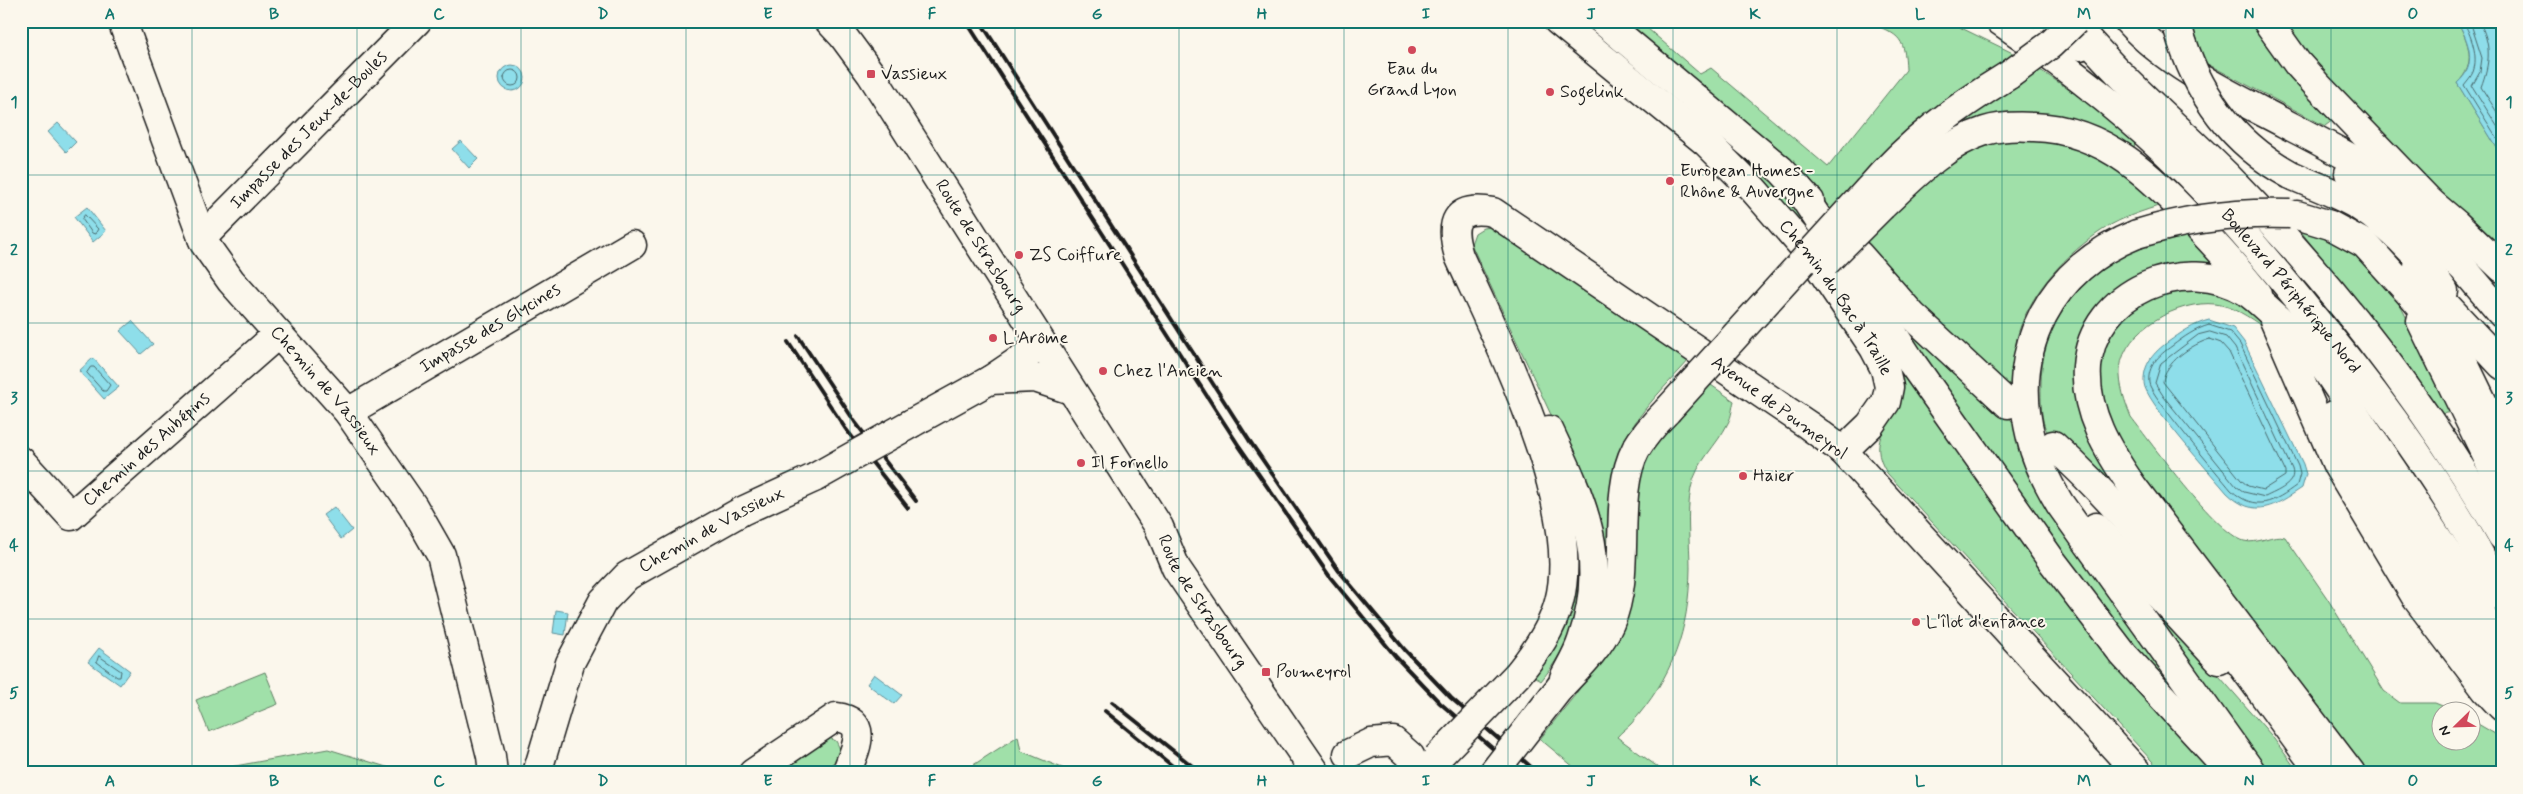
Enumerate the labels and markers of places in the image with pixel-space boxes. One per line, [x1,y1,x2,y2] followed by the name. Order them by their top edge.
[1406,44,1418,56] marker: Eau du Grand Lyon
[1367,57,1457,102] place label: Eau du Grand Lyon
[881,62,947,86] place label: Vassieux
[865,68,877,80] marker: Vassieux
[1560,80,1624,106] place label: Sogelink
[1544,86,1556,98] marker: Sogelink
[1680,159,1814,205] place label: European Homes - Rhône & Auvergne
[1664,175,1676,187] marker: European Homes - Rhône & Auvergne
[1029,243,1122,267] place label: ZS Coiffure
[1013,249,1025,261] marker: ZS Coiffure
[1003,326,1068,350] place label: L'Arôme
[987,332,999,344] marker: L'Arôme
[1113,359,1222,383] place label: Chez l'Ancien
[1097,365,1109,377] marker: Chez l'Ancien
[1091,451,1168,475] place label: Il Fornello
[1075,457,1087,469] marker: Il Fornello
[1753,464,1795,488] place label: Haier
[1737,470,1749,482] marker: Haier
[1926,610,2046,634] place label: L'îlot d'enfance
[1910,616,1922,628] marker: L'îlot d'enfance
[1276,660,1352,684] place label: Poumeyrol
[1260,666,1272,678] marker: Poumeyrol

